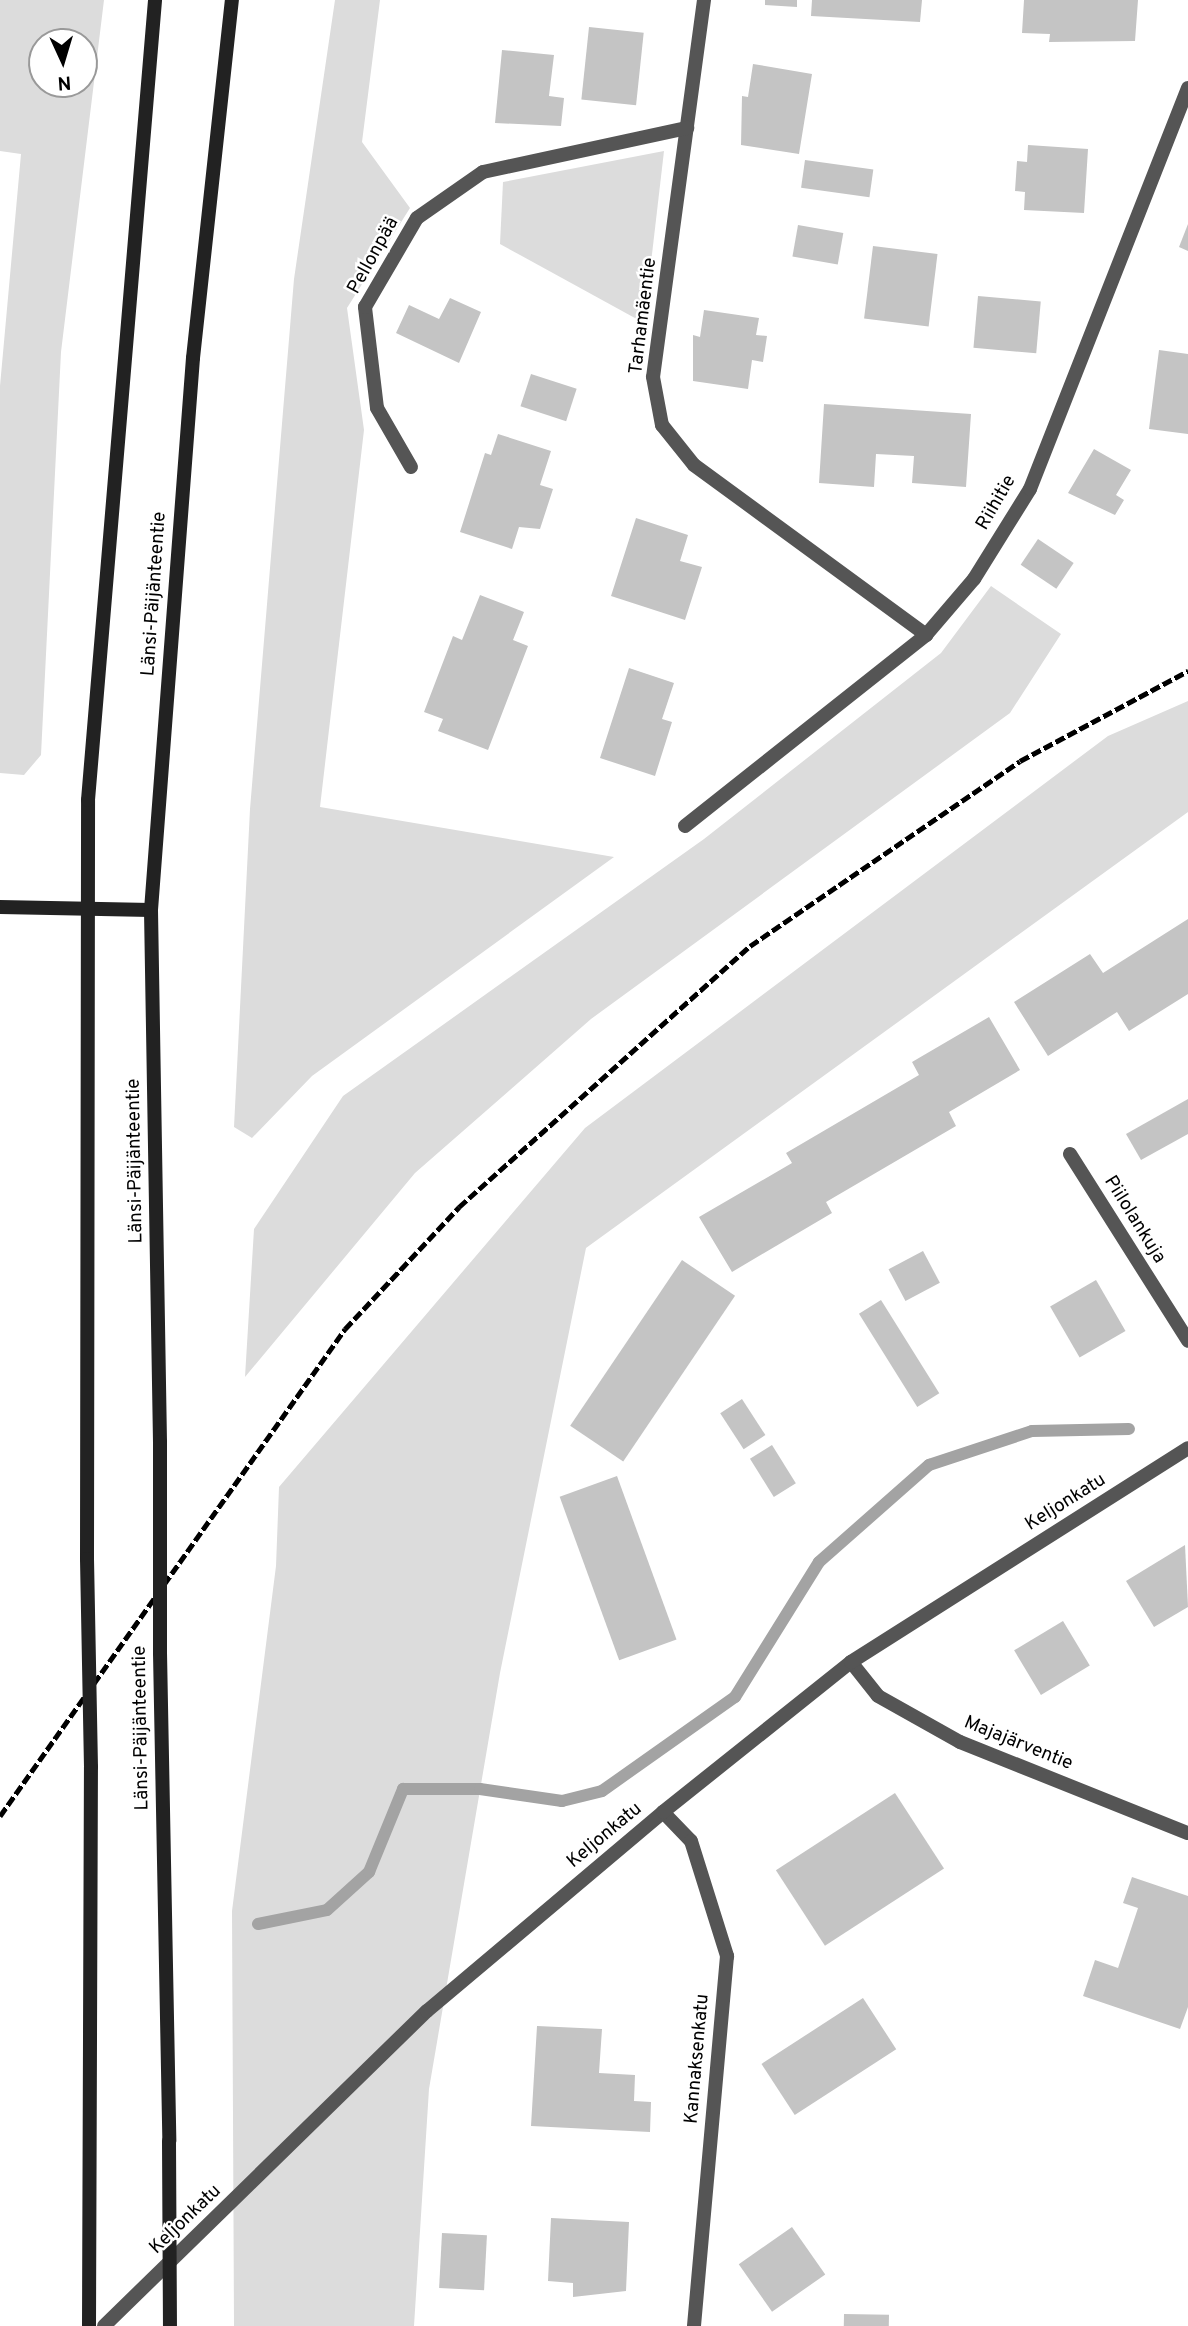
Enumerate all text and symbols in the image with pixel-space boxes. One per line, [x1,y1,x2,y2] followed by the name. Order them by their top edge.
[28,28,98,98] north arrow
[57,70,72,94] text: N
[344,214,404,298] street label: Pellonpää
[626,256,662,376] street label: Tarhamäentie
[972,471,1022,535] street label: Riihitie
[138,511,172,677] street label: Länsi-Päijänteentie
[123,1078,149,1244] street label: Länsi-Päijänteentie
[1098,1172,1170,1268] street label: Piilolankuja
[1022,1469,1110,1537] street label: Keljonkatu
[129,1645,155,1811] street label: Länsi-Päijänteentie
[960,1712,1076,1776] street label: Majajärventie
[563,1798,647,1874] street label: Keljonkatu
[681,1993,715,2125] street label: Kannaksenkatu
[145,2180,227,2260] street label: Keljonkatu

